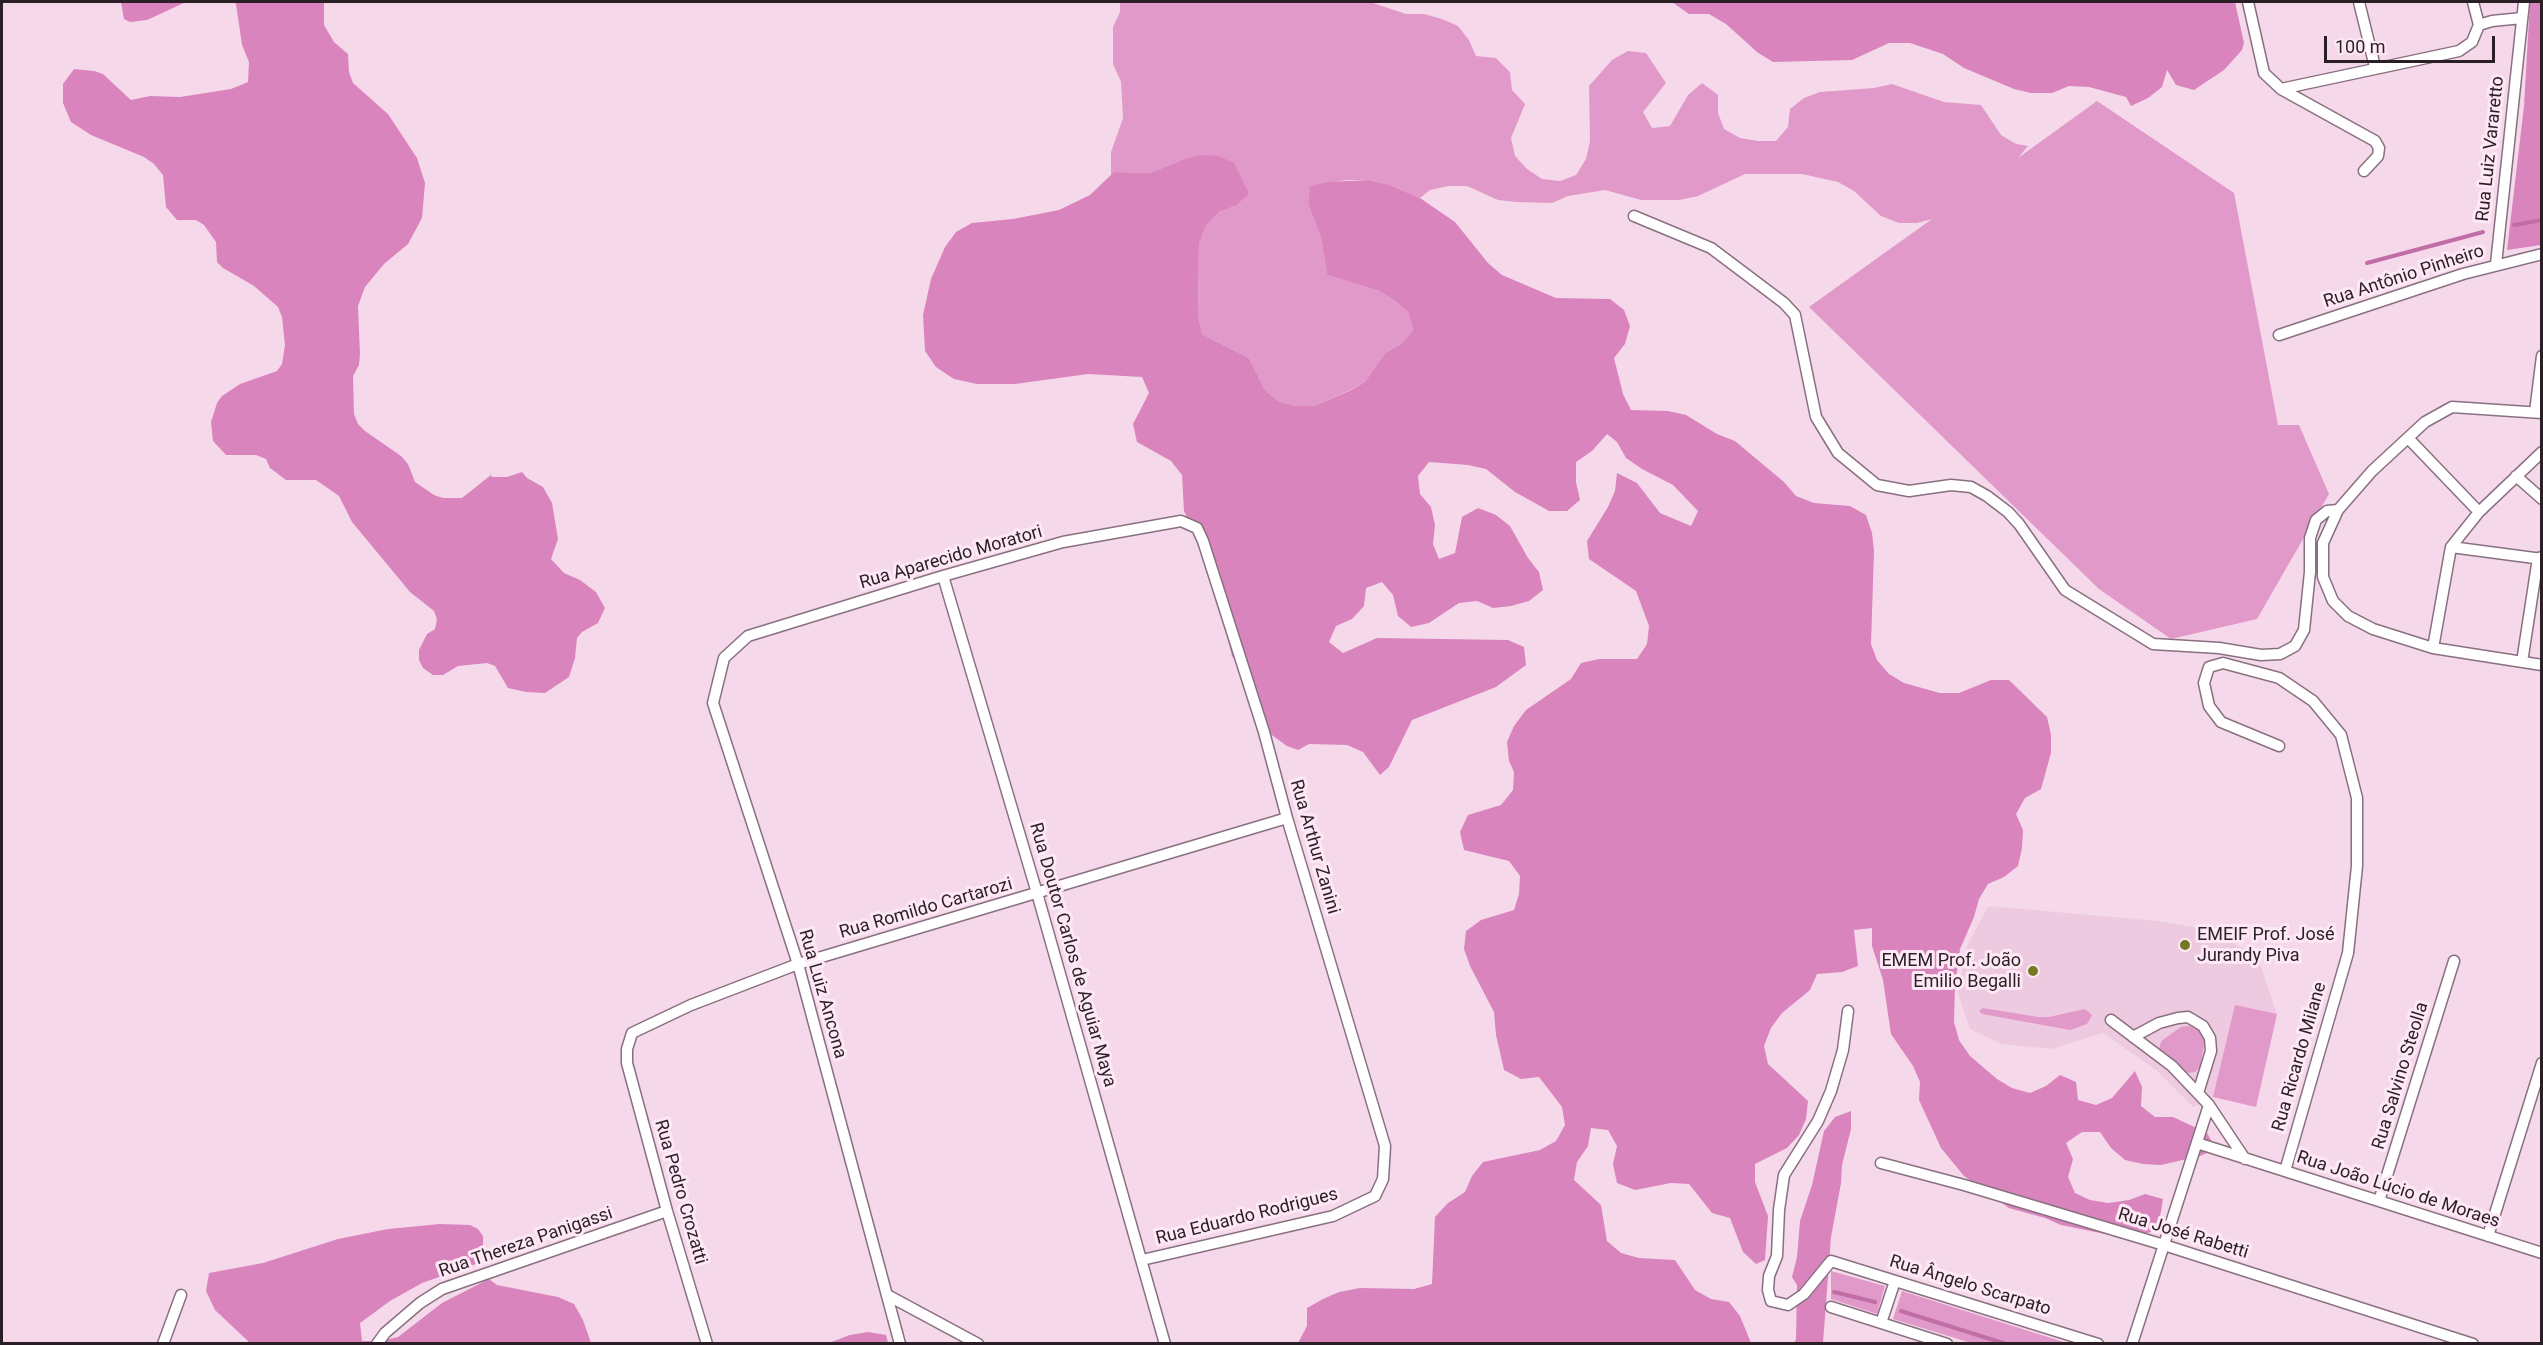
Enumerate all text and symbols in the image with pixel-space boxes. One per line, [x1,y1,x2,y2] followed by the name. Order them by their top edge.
[2327,24,2498,62] scale bar
[2335,36,2386,57] text: 100 m
[2473,75,2509,223] street label: Rua Luiz Vararetto
[2321,241,2487,313] street label: Rua Antônio Pinheiro
[857,522,1045,594] street label: Rua Aparecido Moratori
[1284,777,1344,917] street label: Rua Arthur Zanini
[1024,820,1120,1090] street label: Rua Doutor Carlos de Aguiar Maya
[837,874,1015,944] street label: Rua Romildo Cartarozi
[2197,924,2335,966] place label: EMEIF Prof. José Jurandy Piva
[793,927,851,1061] street label: Rua Luiz Ancona
[2178,938,2192,952] marker: EMEIF Prof. José Jurandy Piva
[1881,950,2021,992] place label: EMEM Prof. João Emilio Begalli
[2026,964,2040,978] marker: EMEM Prof. João Emilio Begalli
[2268,980,2332,1134] street label: Rua Ricardo Milane
[2368,1000,2434,1152] street label: Rua Salvino Steolla
[649,1117,711,1267] street label: Rua Pedro Crozatti
[2294,1147,2502,1233] street label: Rua João Lúcio de Moraes
[1154,1184,1340,1250] street label: Rua Eduardo Rodrigues
[436,1203,616,1283] street label: Rua Thereza Panigassi
[2115,1204,2251,1264] street label: Rua José Rabetti
[1887,1251,2053,1321] street label: Rua Ângelo Scarpato

